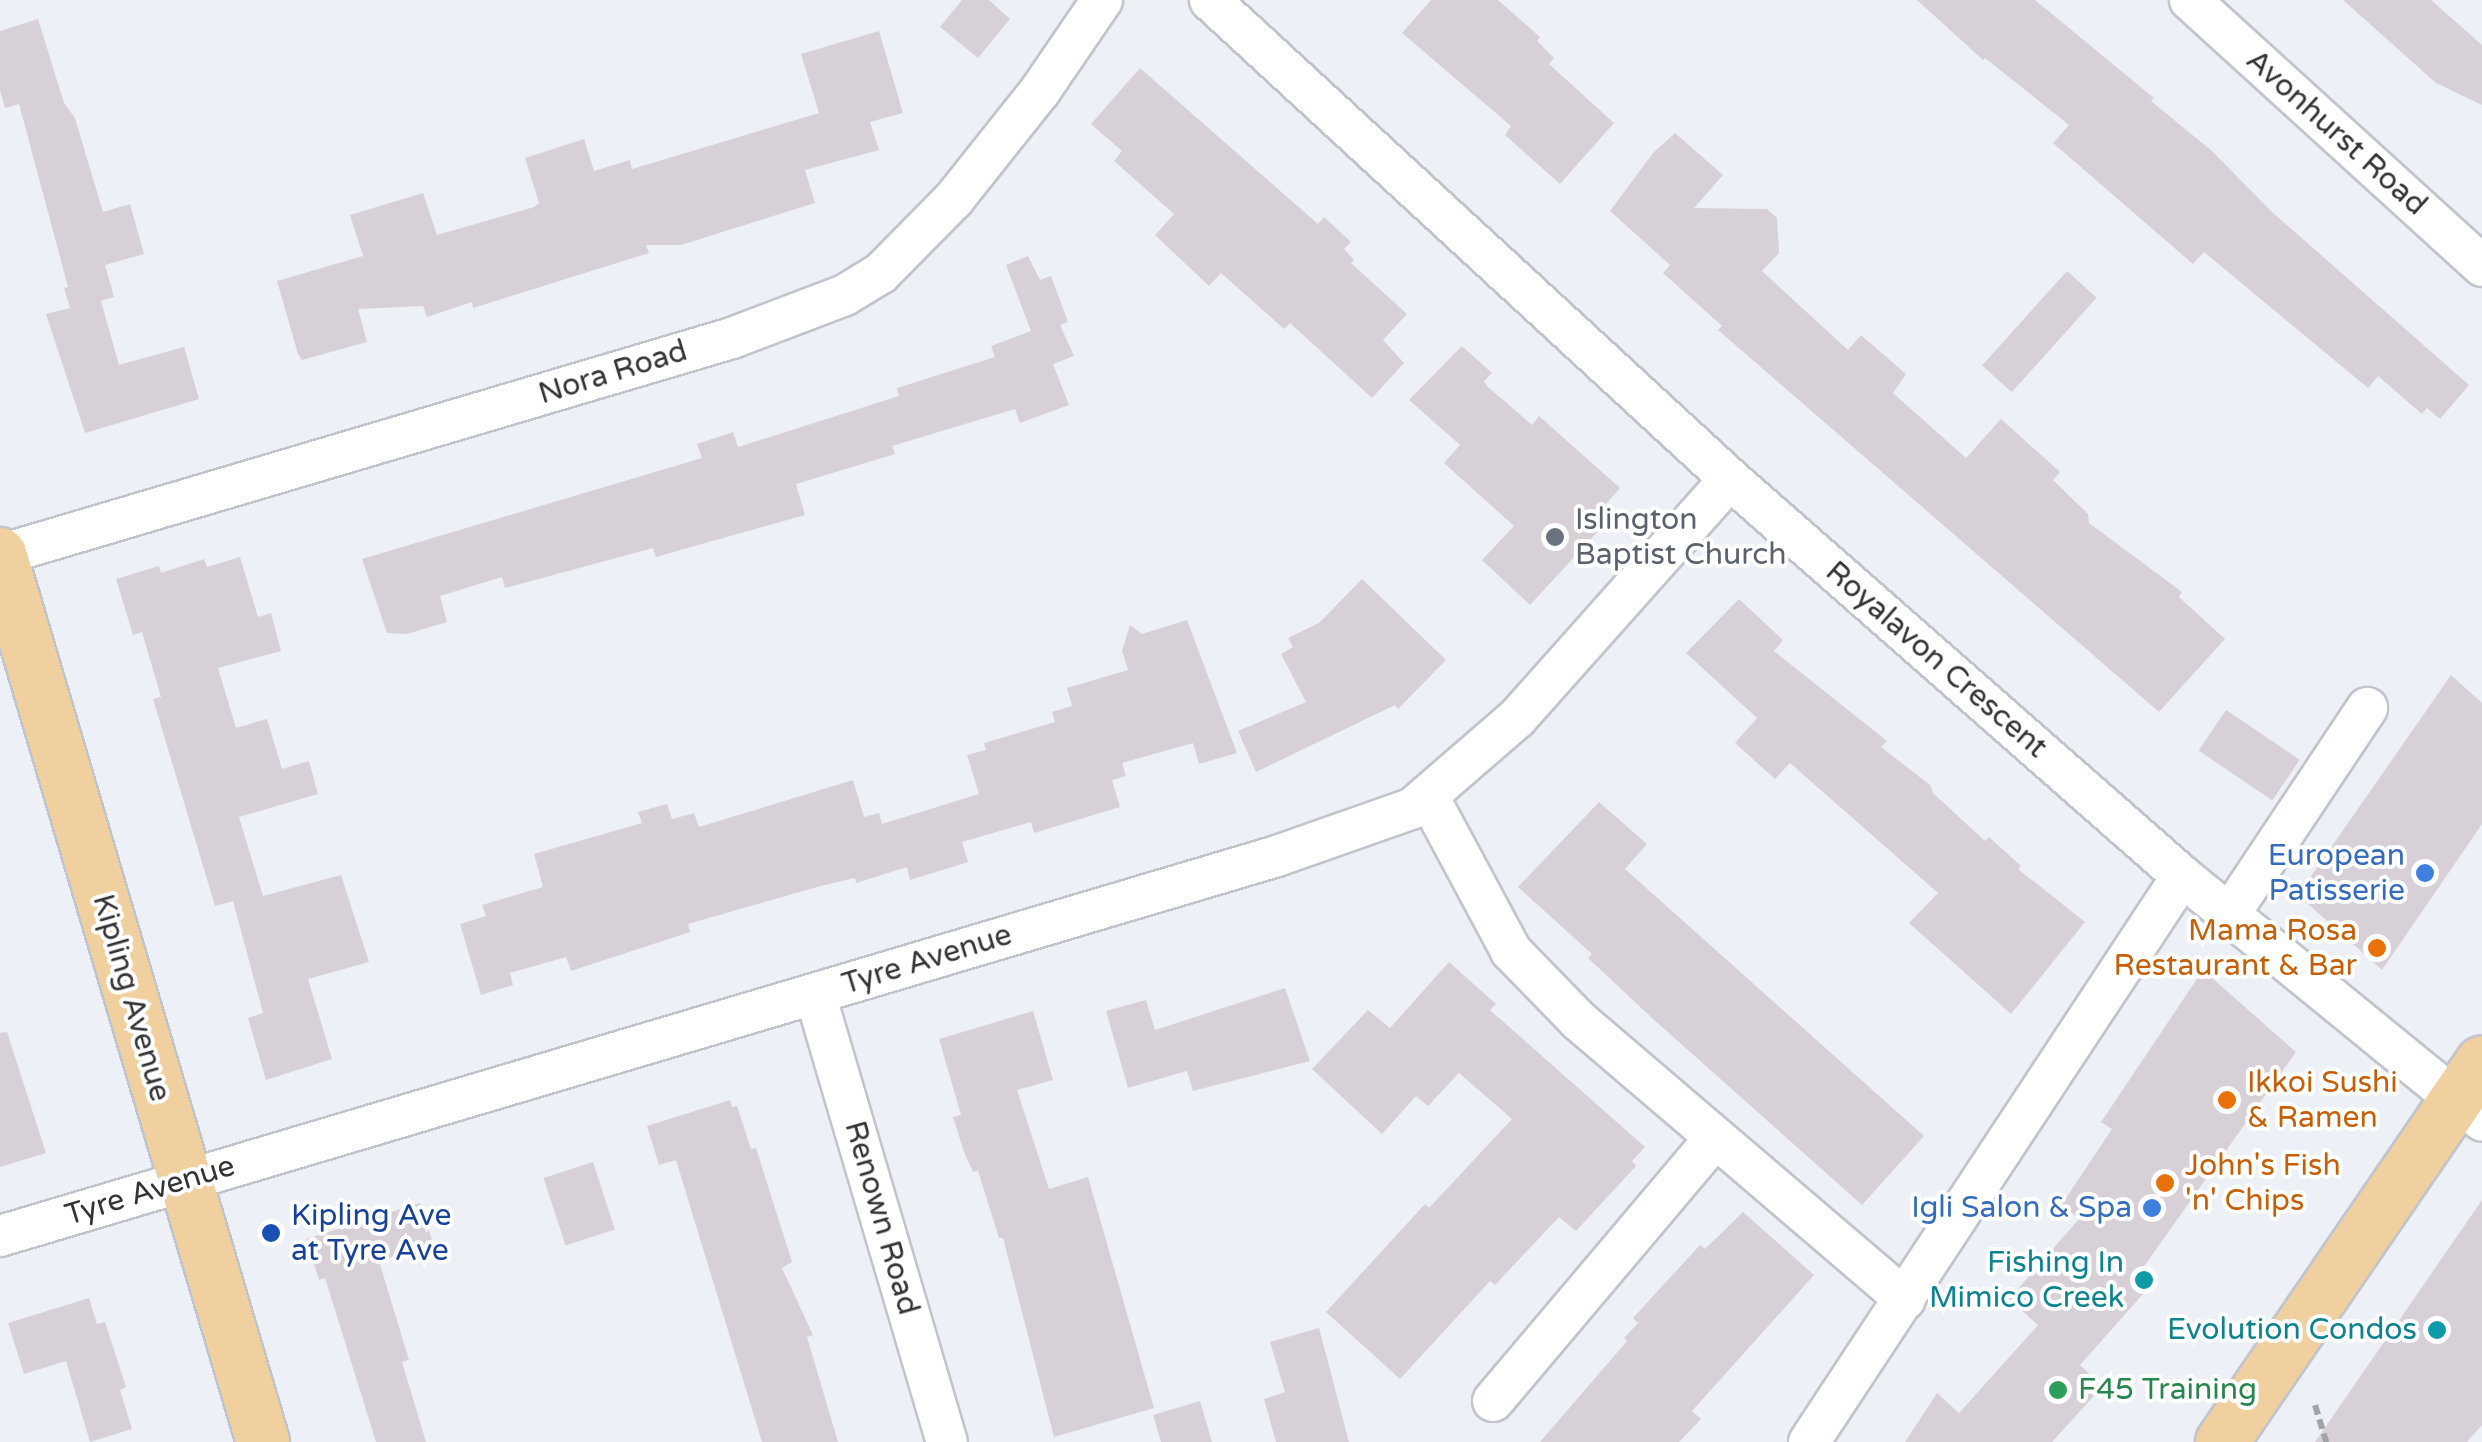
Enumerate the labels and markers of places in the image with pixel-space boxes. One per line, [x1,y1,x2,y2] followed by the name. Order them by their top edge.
[1575,502,1786,572] place label: Islington Baptist Church
[1544,526,1566,548] marker: Islington Baptist Church
[2268,838,2405,908] place label: European Patisserie
[2414,862,2436,884] marker: European Patisserie
[2113,913,2357,984] place label: Mama Rosa Restaurant & Bar
[2366,937,2388,959] marker: Mama Rosa Restaurant & Bar
[2247,1065,2398,1136] place label: Ikkoi Sushi & Ramen
[2216,1089,2238,1111] marker: Ikkoi Sushi & Ramen
[2185,1148,2341,1218] place label: John's Fish 'n' Chips
[2154,1172,2176,1194] marker: John's Fish 'n' Chips
[1911,1190,2132,1226] place label: Igli Salon & Spa
[2141,1197,2163,1219] marker: Igli Salon & Spa
[291,1198,451,1268] place label: Kipling Ave at Tyre Ave
[260,1222,282,1244] marker: Kipling Ave at Tyre Ave
[1929,1245,2124,1316] place label: Fishing In Mimico Creek
[2133,1269,2155,1291] marker: Fishing In Mimico Creek
[2167,1312,2417,1348] place label: Evolution Condos
[2426,1319,2448,1341] marker: Evolution Condos
[2078,1372,2257,1408] place label: F45 Training
[2047,1379,2069,1401] marker: F45 Training

